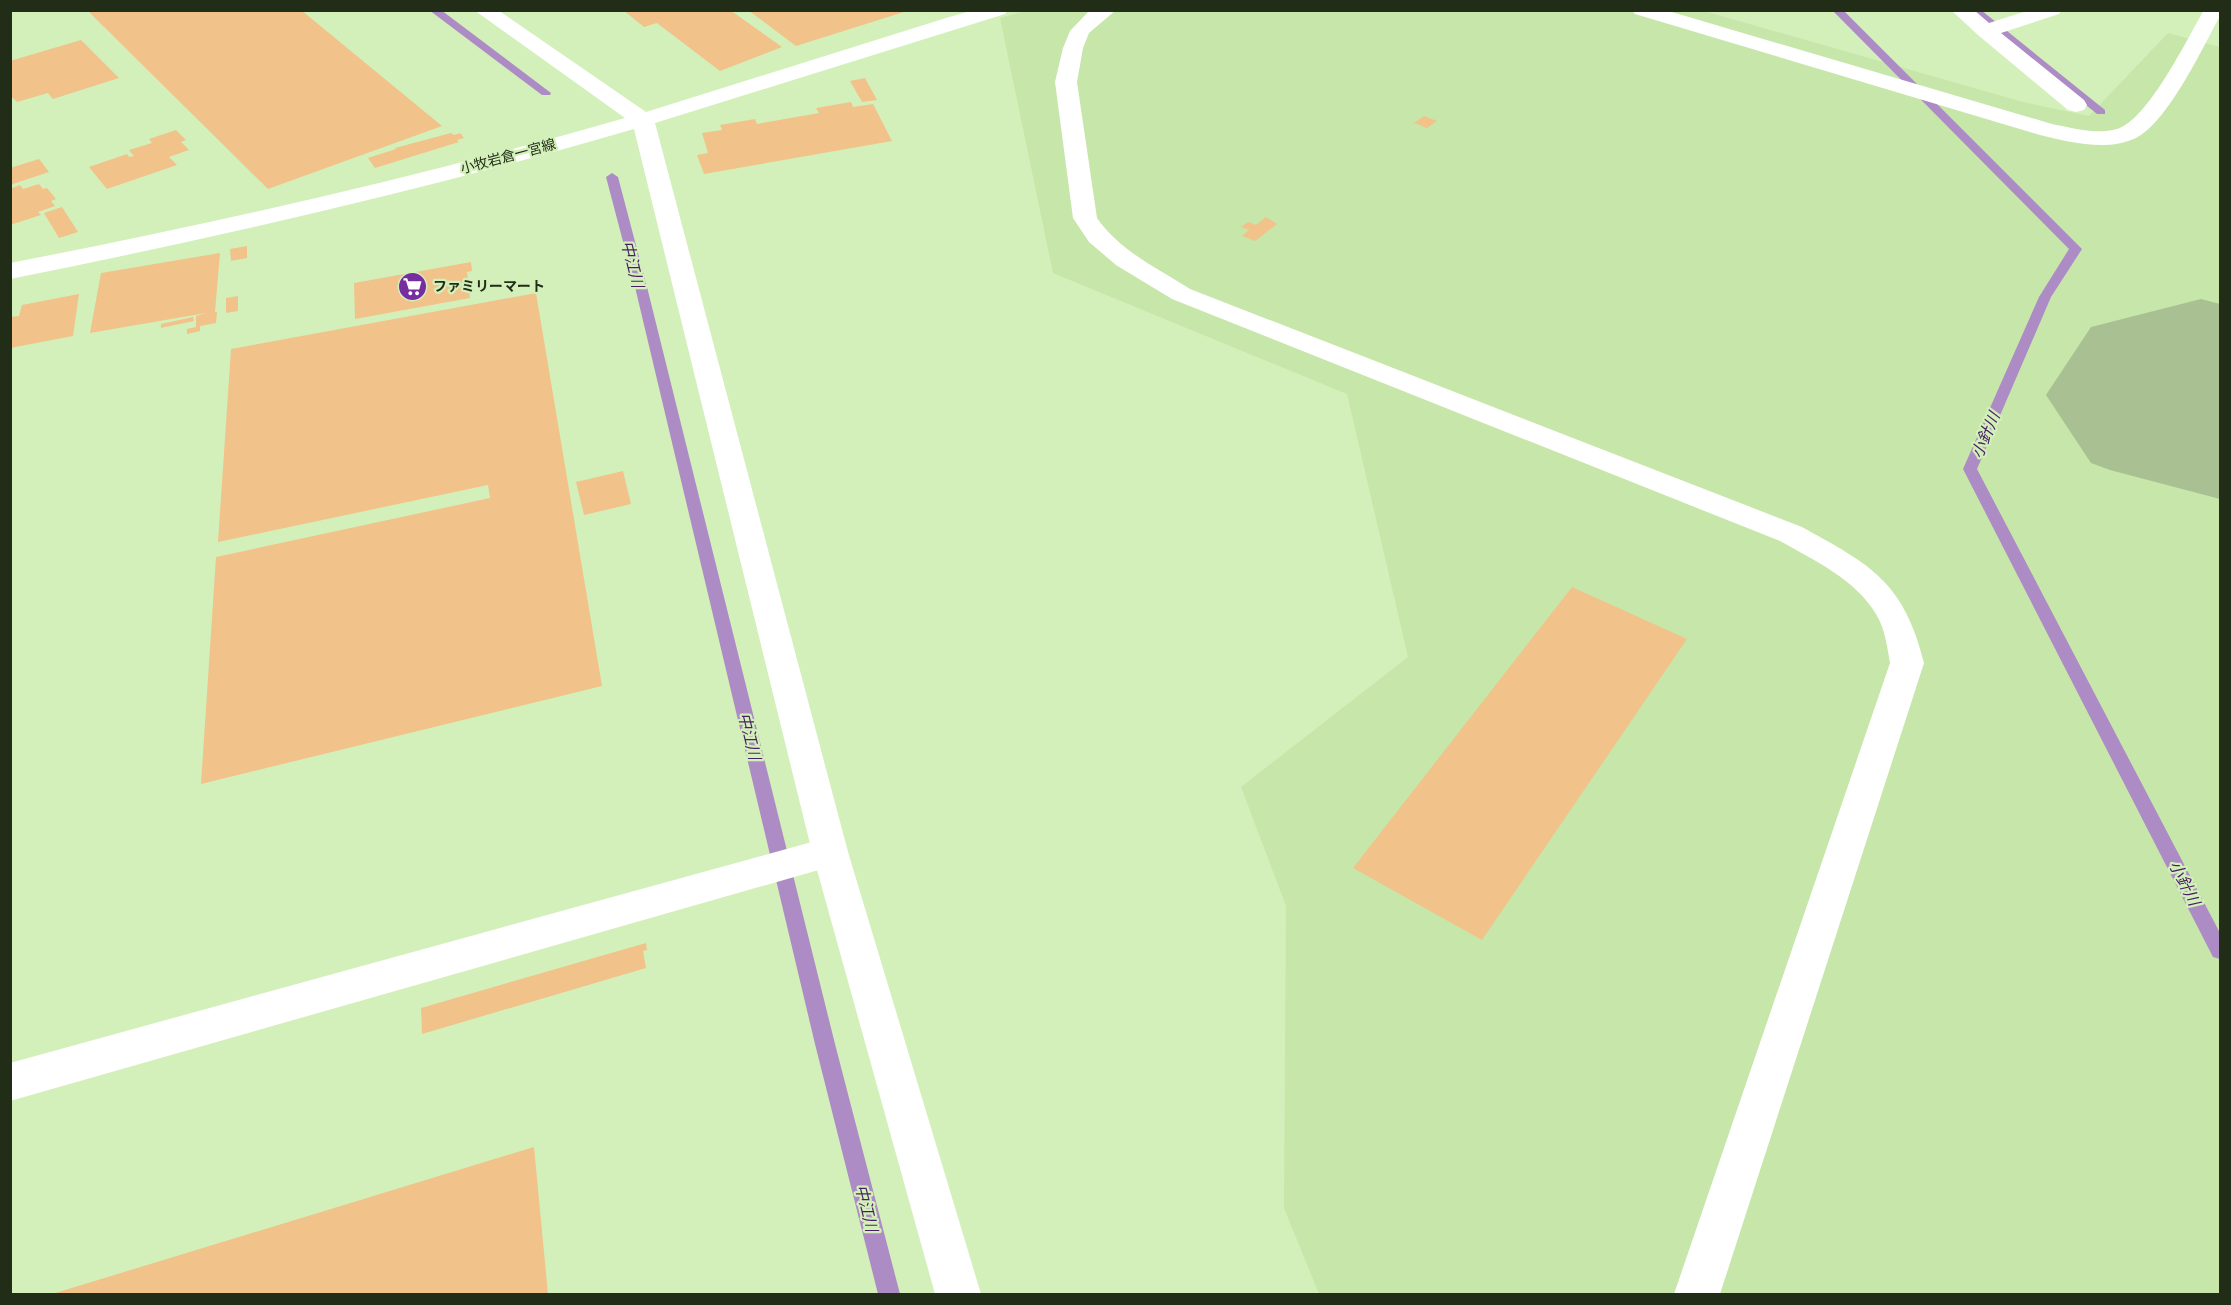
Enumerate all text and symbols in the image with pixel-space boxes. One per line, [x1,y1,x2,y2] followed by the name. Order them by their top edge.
[458,133,558,177] street label: 小牧岩倉一宮線
[617,238,652,292] water label: 中江川
[396,270,428,302] supermarket icon: ファミリーマート
[433,275,545,295] place label: ファミリーマート
[1964,406,2005,461] water label: 小針川
[734,710,769,764] water label: 中江川
[2164,856,2208,911] water label: 小針川
[851,1182,886,1236] water label: 中江川

